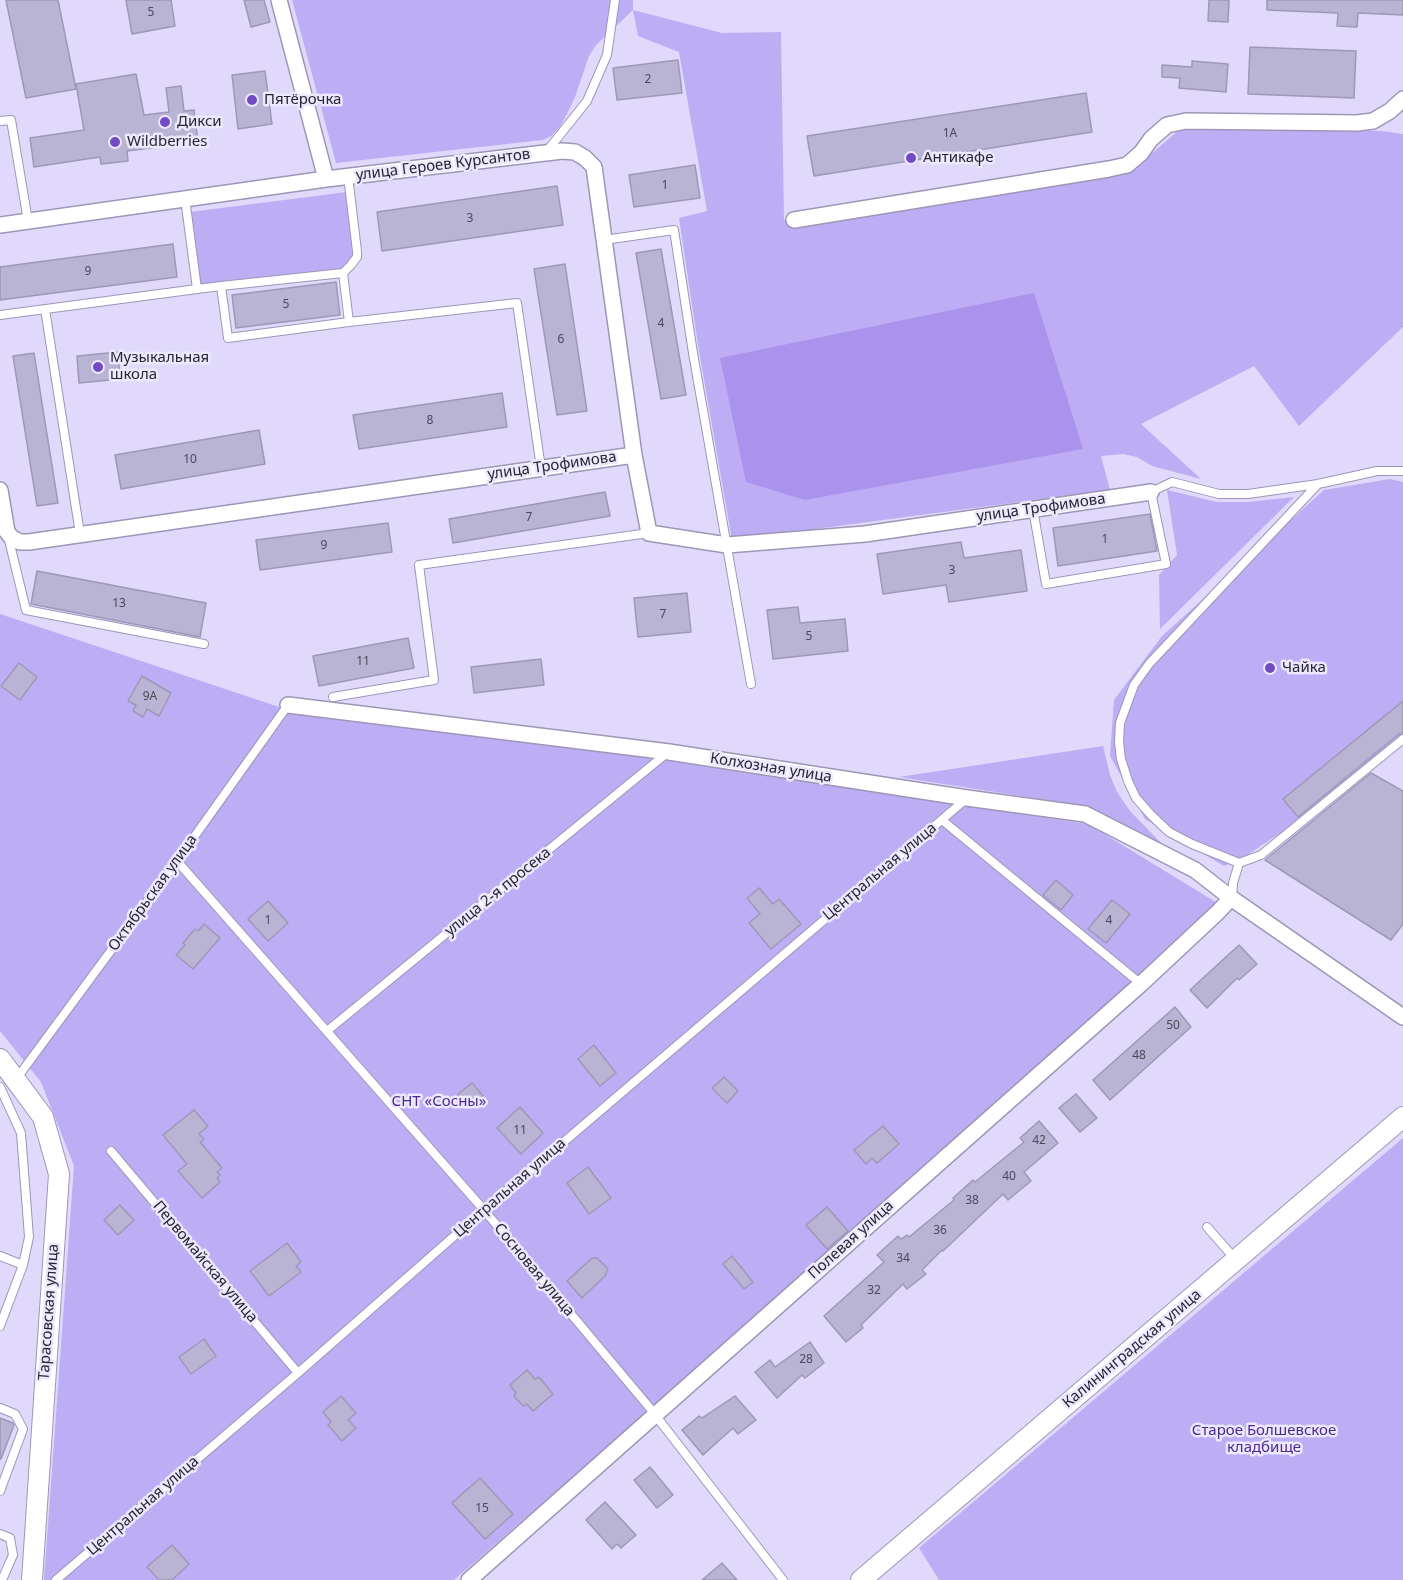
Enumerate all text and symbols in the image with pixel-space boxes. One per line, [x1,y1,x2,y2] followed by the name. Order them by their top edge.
[148,6,154,20] house number: 5
[645,73,651,87] house number: 2
[264,91,341,109] place label: Пятёрочка
[245,93,259,107] marker: Пятёрочка
[177,113,222,131] place label: Дикси
[158,115,172,129] marker: Дикси
[943,127,957,141] house number: 1А
[127,133,208,151] place label: Wildberries
[108,135,122,149] marker: Wildberries
[355,145,531,185] street label: улица Героев Курсантов
[923,149,993,167] place label: Антикафе
[904,151,918,165] marker: Антикафе
[662,179,668,193] house number: 1
[467,212,473,226] house number: 3
[85,265,91,279] house number: 9
[283,298,289,312] house number: 5
[658,317,664,331] house number: 4
[558,333,564,347] house number: 6
[110,349,209,384] place label: Музыкальная школа
[91,360,105,374] marker: Музыкальная школа
[427,414,433,428] house number: 8
[486,448,618,484] street label: улица Трофимова
[183,453,197,467] house number: 10
[975,490,1107,526] street label: улица Трофимова
[526,511,532,525] house number: 7
[1102,533,1108,547] house number: 1
[321,539,327,553] house number: 9
[949,564,955,578] house number: 3
[112,597,126,611] house number: 13
[660,608,666,622] house number: 7
[806,630,812,644] house number: 5
[356,655,370,669] house number: 11
[1282,659,1326,677] place label: Чайка
[1263,661,1277,675] marker: Чайка
[143,690,157,704] house number: 9А
[709,749,833,787] street label: Колхозная улица
[820,819,940,925] street label: Центральная улица
[105,831,201,955] street label: Октябрьская улица
[441,844,555,940] street label: улица 2-я просека
[265,914,271,928] house number: 1
[1106,914,1112,928] house number: 4
[1166,1019,1180,1033] house number: 50
[1132,1049,1146,1063] house number: 48
[392,1093,486,1111] park label: СНТ «Сосны»
[513,1124,527,1138] house number: 11
[450,1134,570,1242] street label: Центральная улица
[1032,1134,1046,1148] house number: 42
[1002,1170,1016,1184] house number: 40
[965,1194,979,1208] house number: 38
[149,1197,261,1327] street label: Первомайская улица
[805,1197,897,1283] street label: Полевая улица
[490,1220,578,1320] street label: Сосновая улица
[933,1224,947,1238] house number: 36
[35,1243,63,1381] street label: Тарасовская улица
[896,1252,910,1266] house number: 34
[867,1284,881,1298] house number: 32
[1059,1286,1205,1412] street label: Калининградская улица
[799,1353,813,1367] house number: 28
[1192,1422,1336,1457] park label: Старое Болшевское кладбище
[83,1452,203,1560] street label: Центральная улица
[475,1502,489,1516] house number: 15

